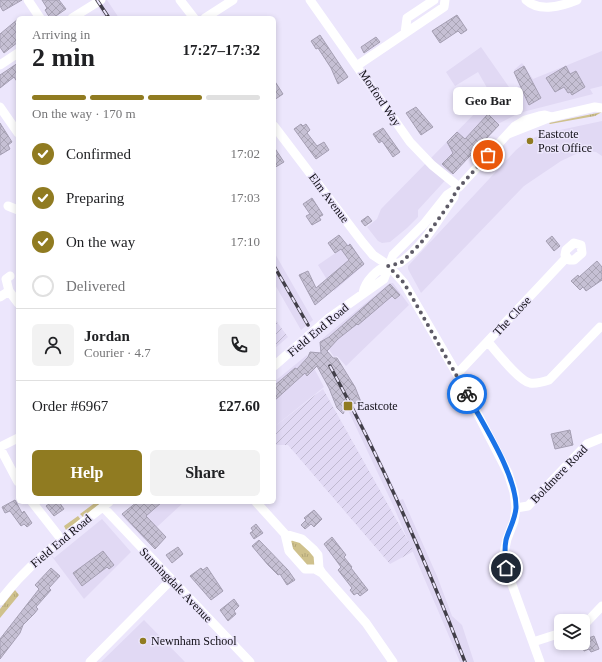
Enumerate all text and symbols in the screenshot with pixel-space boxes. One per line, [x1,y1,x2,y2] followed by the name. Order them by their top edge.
[32,27,90,42] text: Arriving in
[183,42,260,58] text: 17:27–17:32
[32,43,95,72] text: 2 min
[356,67,404,129] street label: Morford Way
[453,87,523,115] callout: Geo Bar
[465,93,511,108] text: Geo Bar
[32,106,136,121] text: On the way · 170 m
[538,127,592,155] place label: Eastcote Post Office
[525,136,535,146] marker: Eastcote Post Office
[471,138,505,172] pin
[32,143,54,165] icon: check
[477,144,499,166] icon: bag
[66,146,131,162] text: Confirmed
[230,146,260,161] text: 17:02
[306,170,352,226] street label: Elm Avenue
[32,187,54,209] icon: check
[66,190,124,206] text: Preparing
[230,190,260,205] text: 17:03
[32,231,54,253] icon: check
[66,234,135,250] text: On the way
[230,234,260,249] text: 17:10
[66,278,125,294] text: Delivered
[490,293,534,339] street label: The Close
[285,300,351,360] street label: Field End Road
[32,324,74,366] button: person
[218,324,260,366] button: phone
[84,328,130,344] text: Jordan
[84,345,151,360] text: Courier · 4.7
[447,374,487,414] courier
[456,383,478,405] icon: bike
[32,398,108,414] text: Order #6967
[219,398,260,414] text: £27.60
[357,399,398,413] place label: Eastcote
[342,400,354,412] marker: Eastcote
[528,442,590,506] street label: Boldmere Road
[32,450,142,496] button: Help
[150,450,260,496] button: Share
[28,511,94,571] street label: Field End Road
[137,545,215,625] street label: Sunningdale Avenue
[489,551,523,585] pin
[495,557,517,579] icon: home
[554,614,590,650] map controls
[554,614,590,650] button: layers
[151,634,237,648] place label: Newnham School
[138,636,148,646] marker: Newnham School

